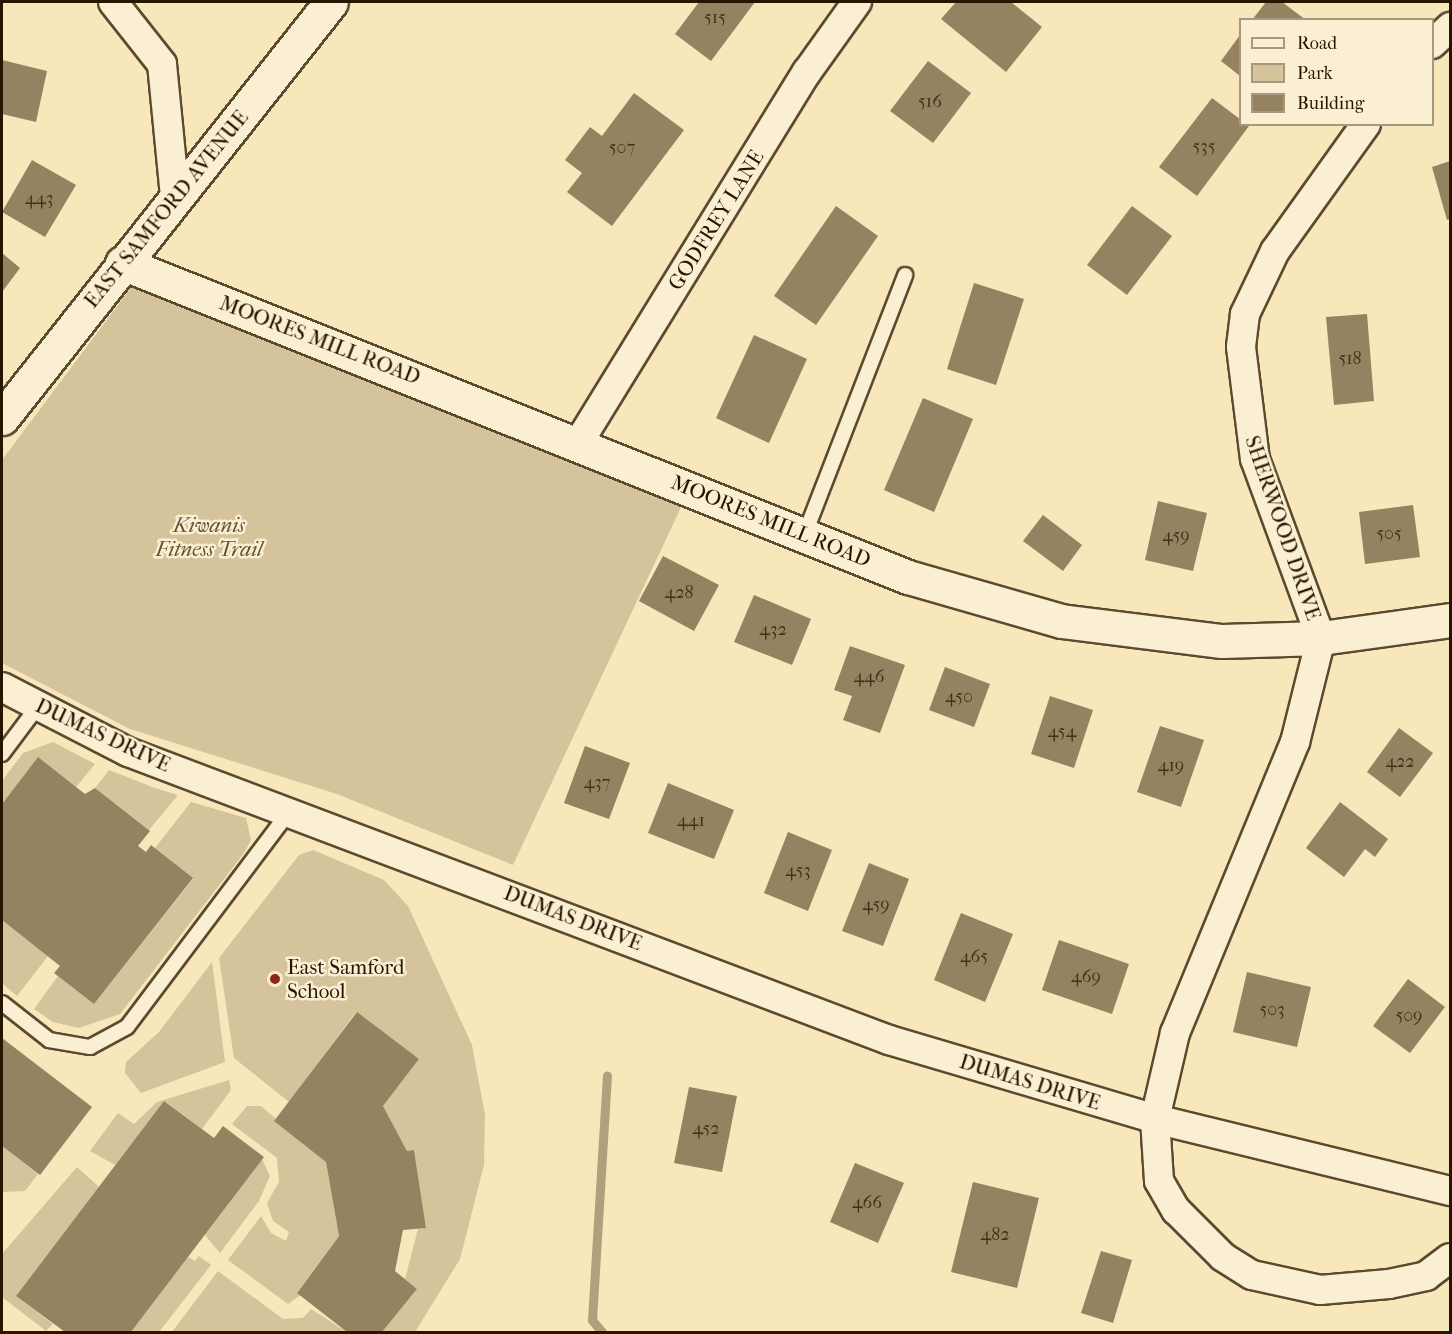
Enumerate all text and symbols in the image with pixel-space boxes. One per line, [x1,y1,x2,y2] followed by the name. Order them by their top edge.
[704,7,726,29] house number: 515
[1239,18,1434,126] legend
[1297,33,1337,54] text: Road
[1297,63,1333,84] text: Park
[918,91,942,113] house number: 516
[1297,93,1364,114] text: Building
[78,105,254,313] street label: EAST SAMFORD AVENUE
[1193,136,1215,158] house number: 535
[609,137,635,159] house number: 507
[663,145,769,295] street label: GODFREY LANE
[25,188,53,210] house number: 443
[216,290,424,390] street label: MOORES MILL ROAD
[1338,348,1362,370] house number: 518
[1240,432,1326,624] street label: SHERWOOD DRIVE
[667,469,875,573] street label: MOORES MILL ROAD
[156,512,262,562] park label: Kiwanis Fitness Trail
[1376,523,1402,545] house number: 505
[1162,525,1190,547] house number: 459
[665,582,693,604] house number: 428
[759,619,787,641] house number: 432
[853,666,885,688] house number: 446
[945,686,973,708] house number: 450
[31,693,175,777] street label: DUMAS DRIVE
[1048,721,1076,743] house number: 454
[1385,751,1415,773] house number: 422
[1158,755,1184,777] house number: 419
[584,772,610,794] house number: 437
[677,810,705,832] house number: 441
[785,860,811,882] house number: 453
[500,880,646,956] street label: DUMAS DRIVE
[862,894,890,916] house number: 459
[960,946,988,968] house number: 465
[287,954,404,1004] place label: East Samford School
[1071,966,1101,988] house number: 469
[268,972,282,986] marker: East Samford School
[1259,999,1285,1021] house number: 503
[1395,1005,1423,1027] house number: 509
[956,1049,1104,1115] street label: DUMAS DRIVE
[692,1118,720,1140] house number: 452
[852,1192,882,1214] house number: 466
[981,1224,1009,1246] house number: 482

